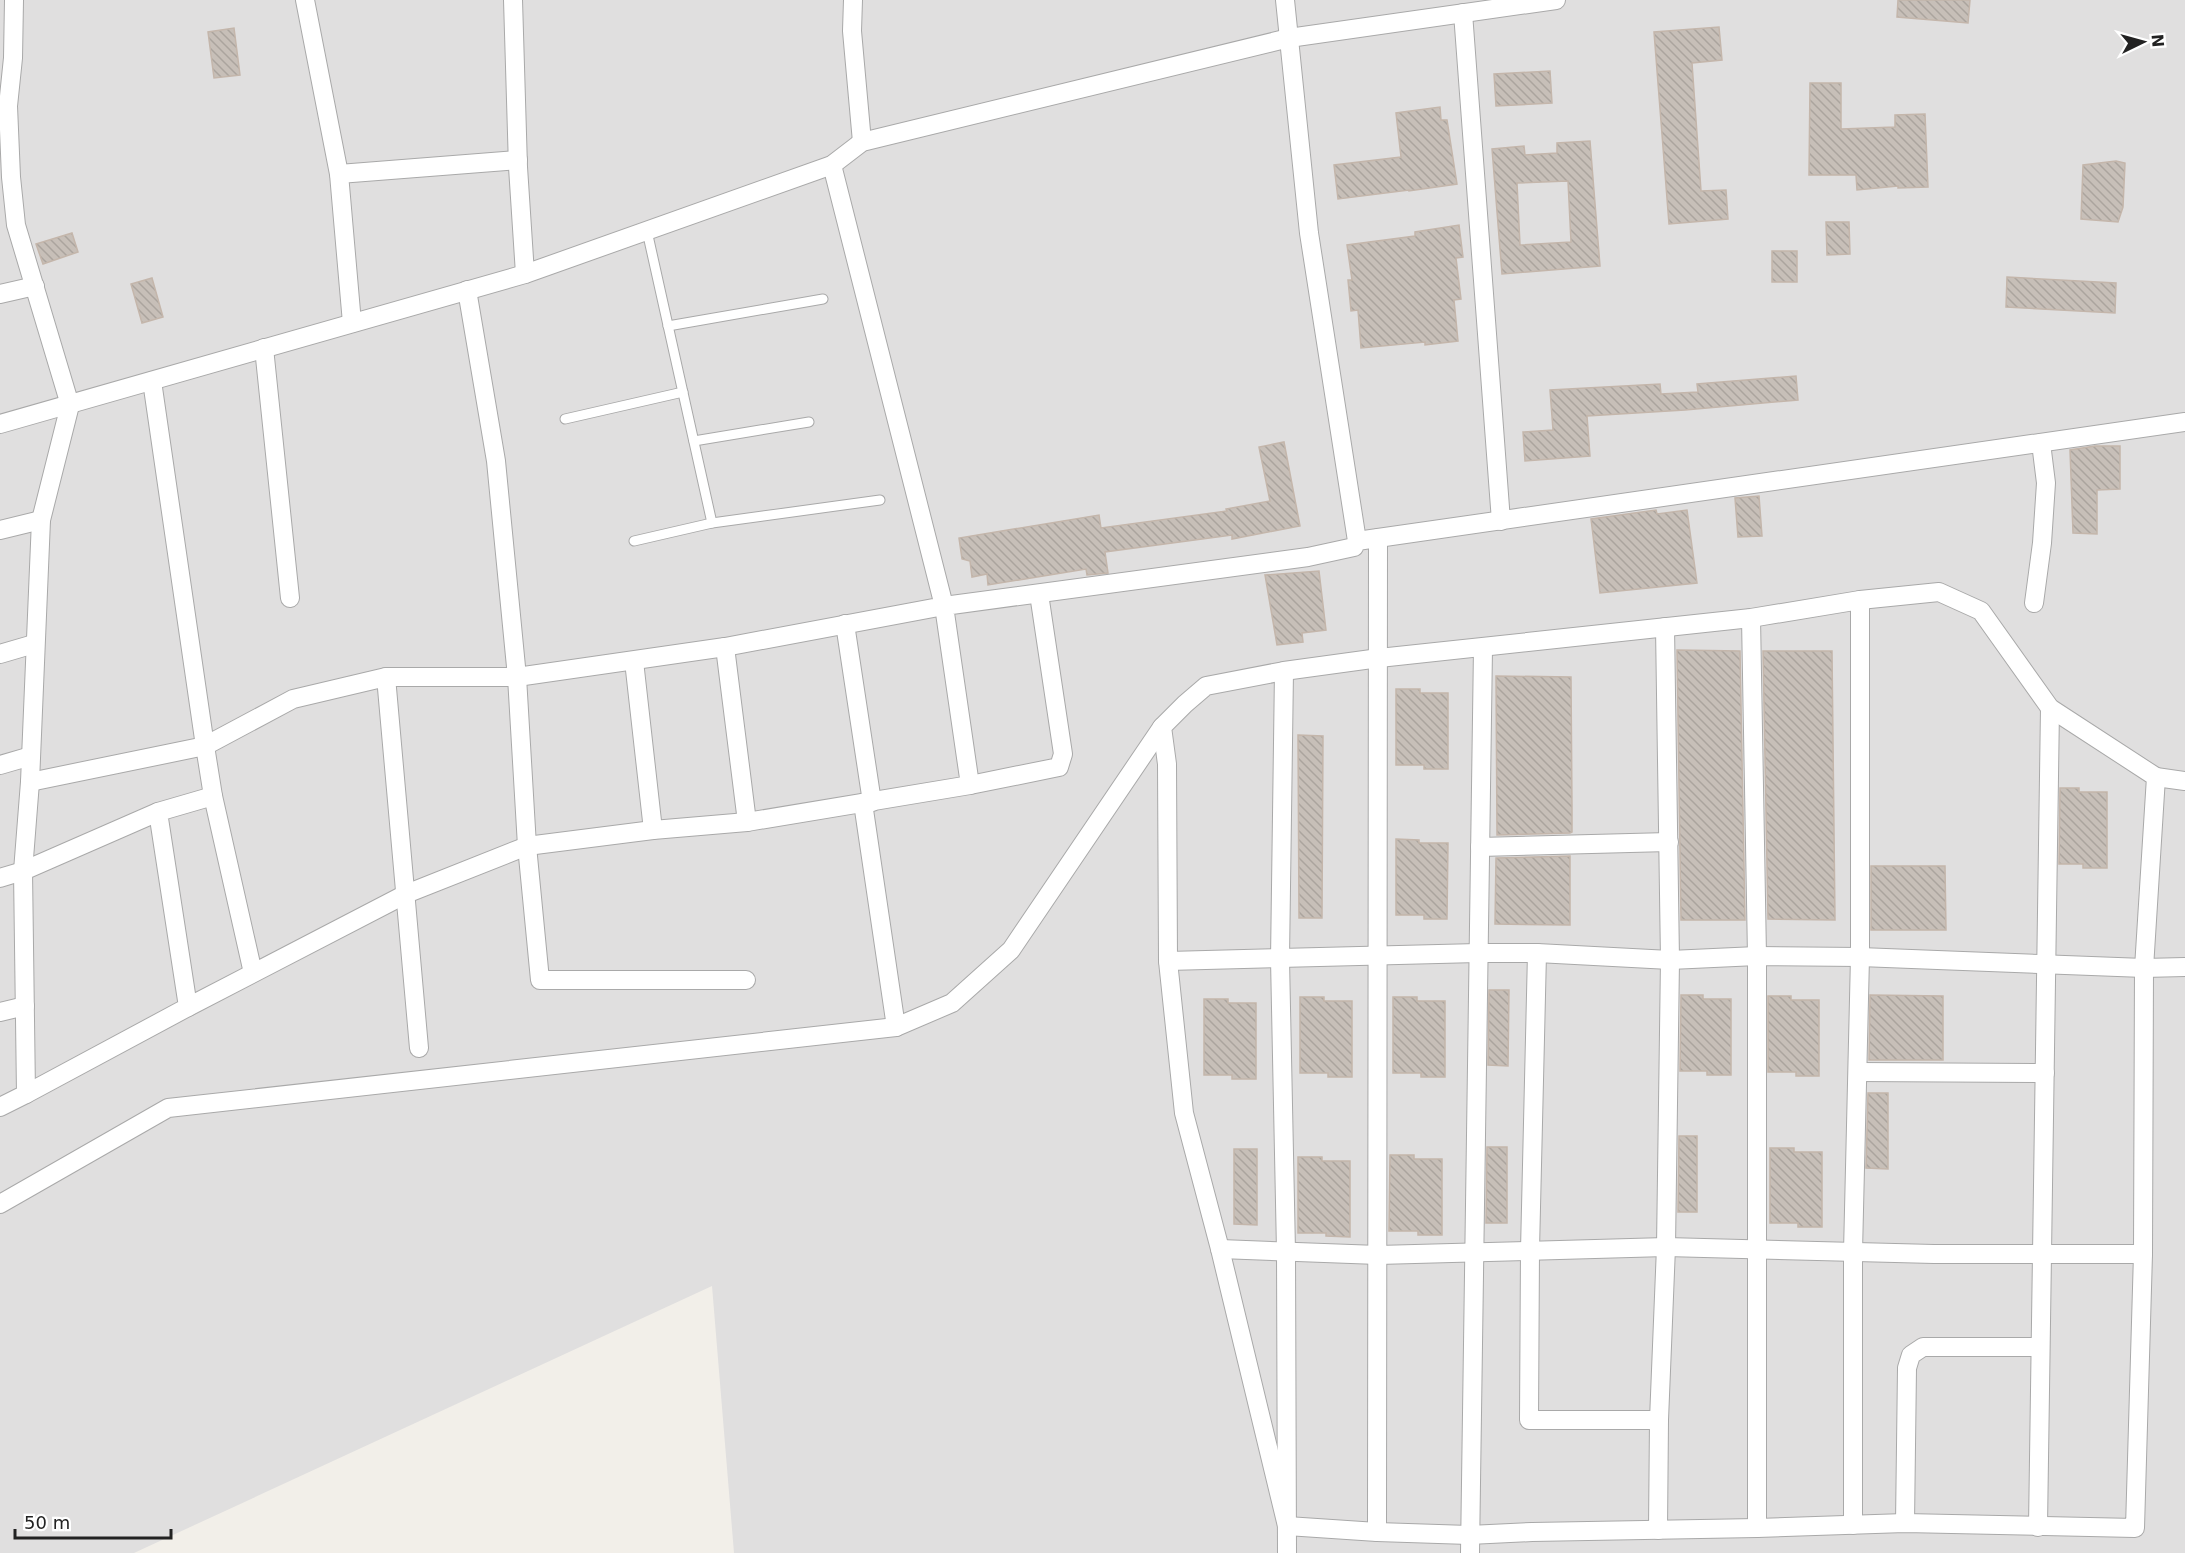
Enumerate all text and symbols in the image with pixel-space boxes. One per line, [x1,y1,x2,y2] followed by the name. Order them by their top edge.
[2113,12,2173,72] north arrow
[2147,33,2167,48] text: N
[15,1502,171,1540] scale bar
[24,1512,70,1533] text: 50 m

